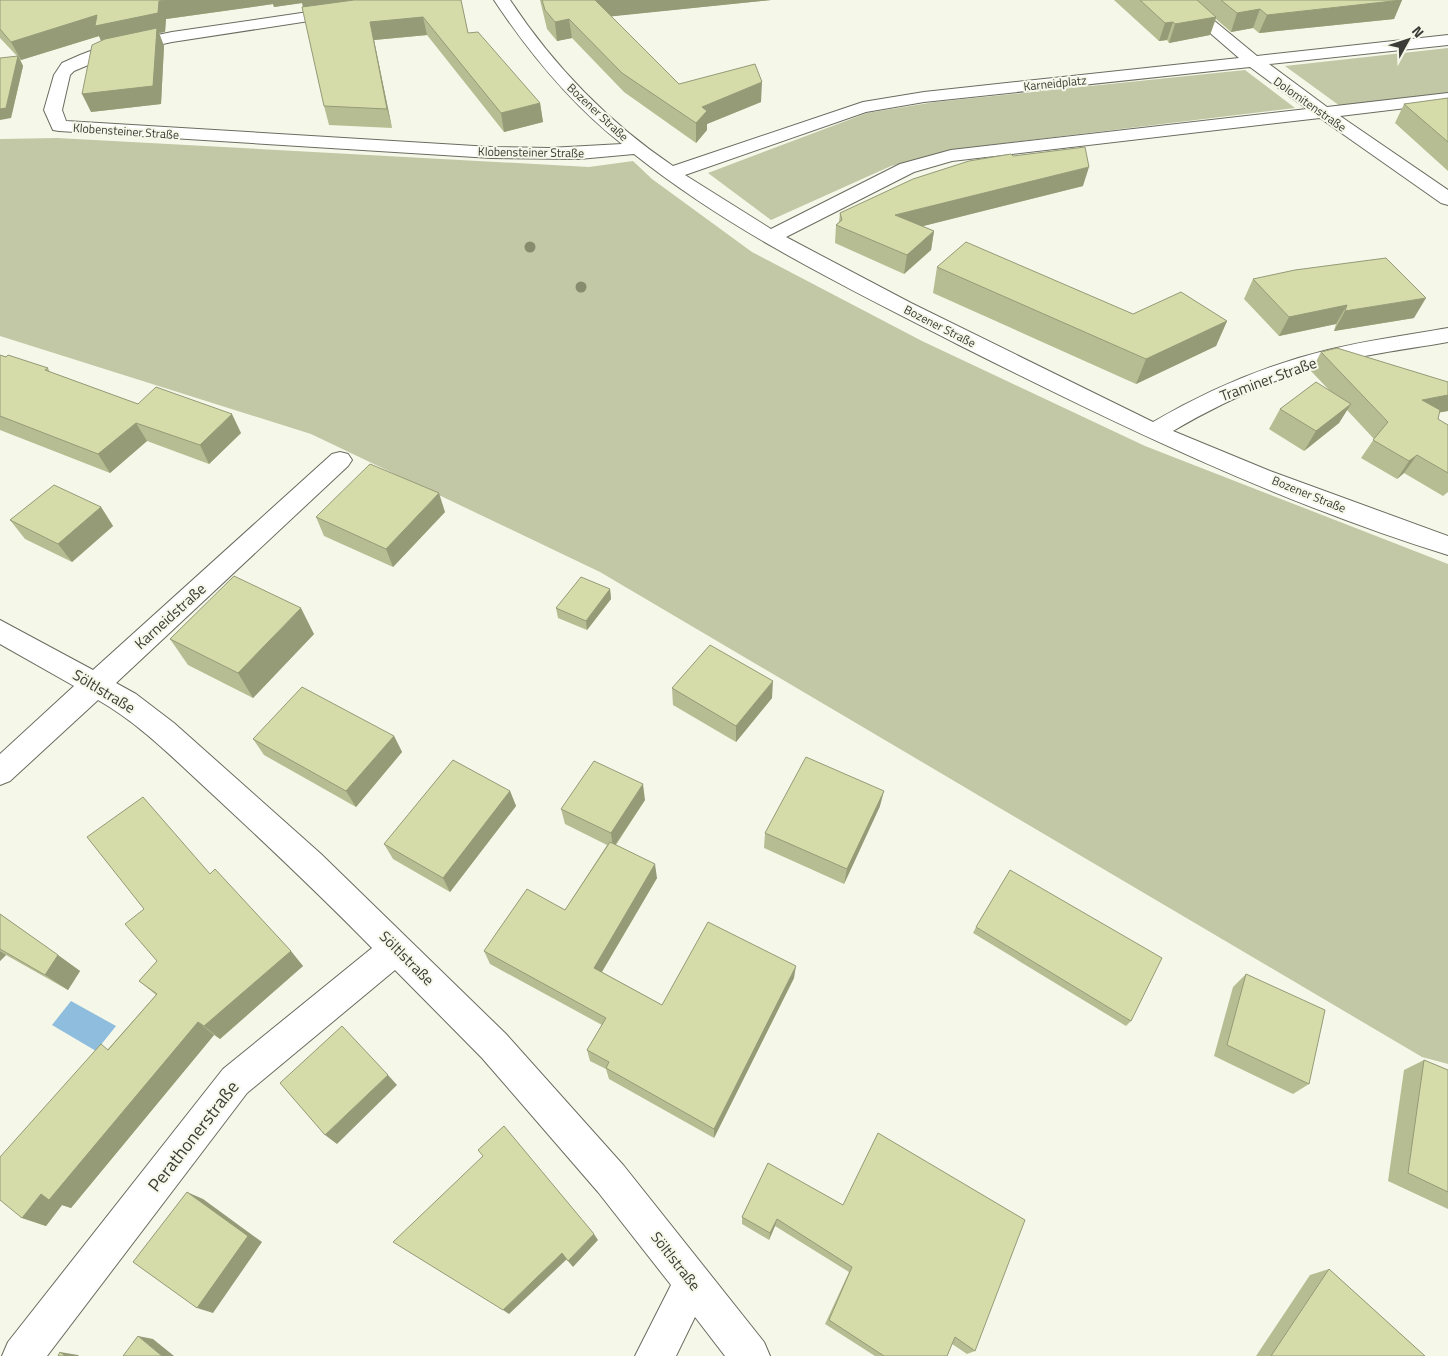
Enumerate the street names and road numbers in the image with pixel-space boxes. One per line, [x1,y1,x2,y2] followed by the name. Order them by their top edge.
[1023,70,1087,96] street label: Karneidplatz
[1270,72,1350,136] street label: Dolomitenstraße
[563,78,633,146] street label: Bozener Straße
[72,118,180,144] street label: Klobensteiner Straße
[478,142,584,162] street label: Klobensteiner Straße
[901,300,979,352] street label: Bozener Straße
[1216,351,1320,407] street label: Traminer Straße
[1269,471,1349,517] street label: Bozener Straße
[129,578,211,654] street label: Karneidstraße
[68,663,140,719] street label: Söltlstraße
[374,925,440,991] street label: Söltlstraße
[141,1075,245,1197] street label: Perathonerstraße
[646,1227,706,1295] street label: Söltlstraße

